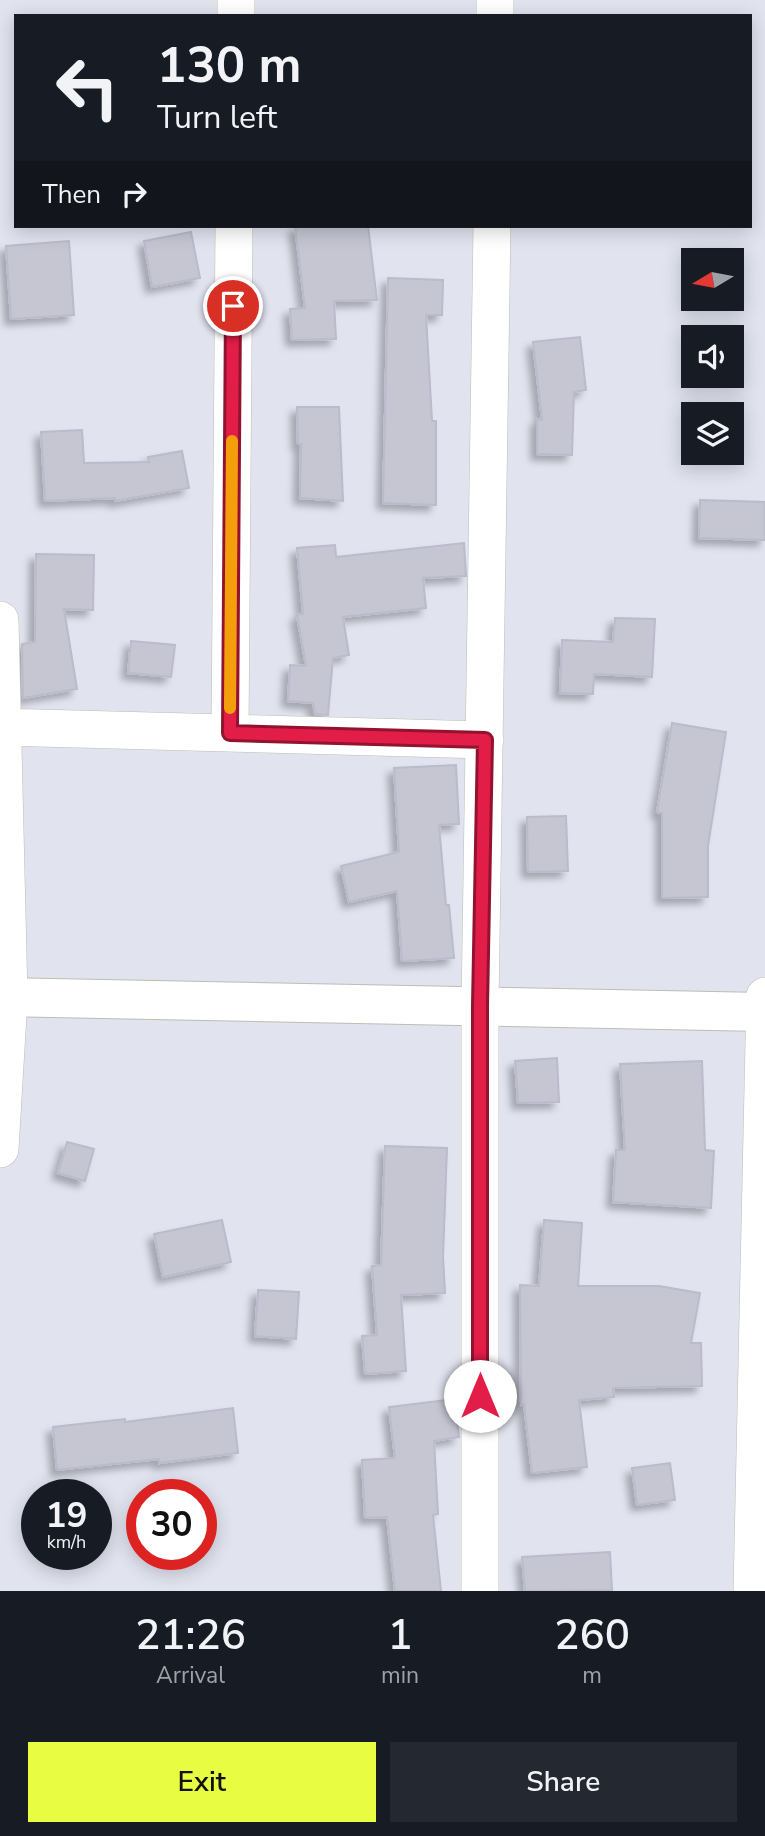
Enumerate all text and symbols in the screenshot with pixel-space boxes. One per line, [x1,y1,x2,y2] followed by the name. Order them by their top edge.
[157,32,301,99] text: 130 m
[42,42,133,133] icon: left
[157,96,277,139] text: Turn left
[115,175,153,213] icon: right
[42,177,101,212] text: Then
[681,248,744,312] north arrow
[681,248,744,465] map controls
[203,276,263,336] pin
[214,287,252,325] icon: arrive
[681,325,744,388] button: sound
[681,402,744,465] button: layers
[443,1359,517,1433] position arrow
[126,1479,217,1570] speed limit sign: 30
[45,1492,88,1539] text: 19
[47,1530,86,1554] text: km/h
[135,1607,246,1664] text: 21:26
[387,1607,413,1664] text: 1
[554,1607,630,1664] text: 260
[156,1660,225,1691] text: Arrival
[381,1660,419,1691] text: min
[582,1660,602,1691] text: m
[28,1742,376,1822] button: Exit
[390,1742,737,1822] button: Share

